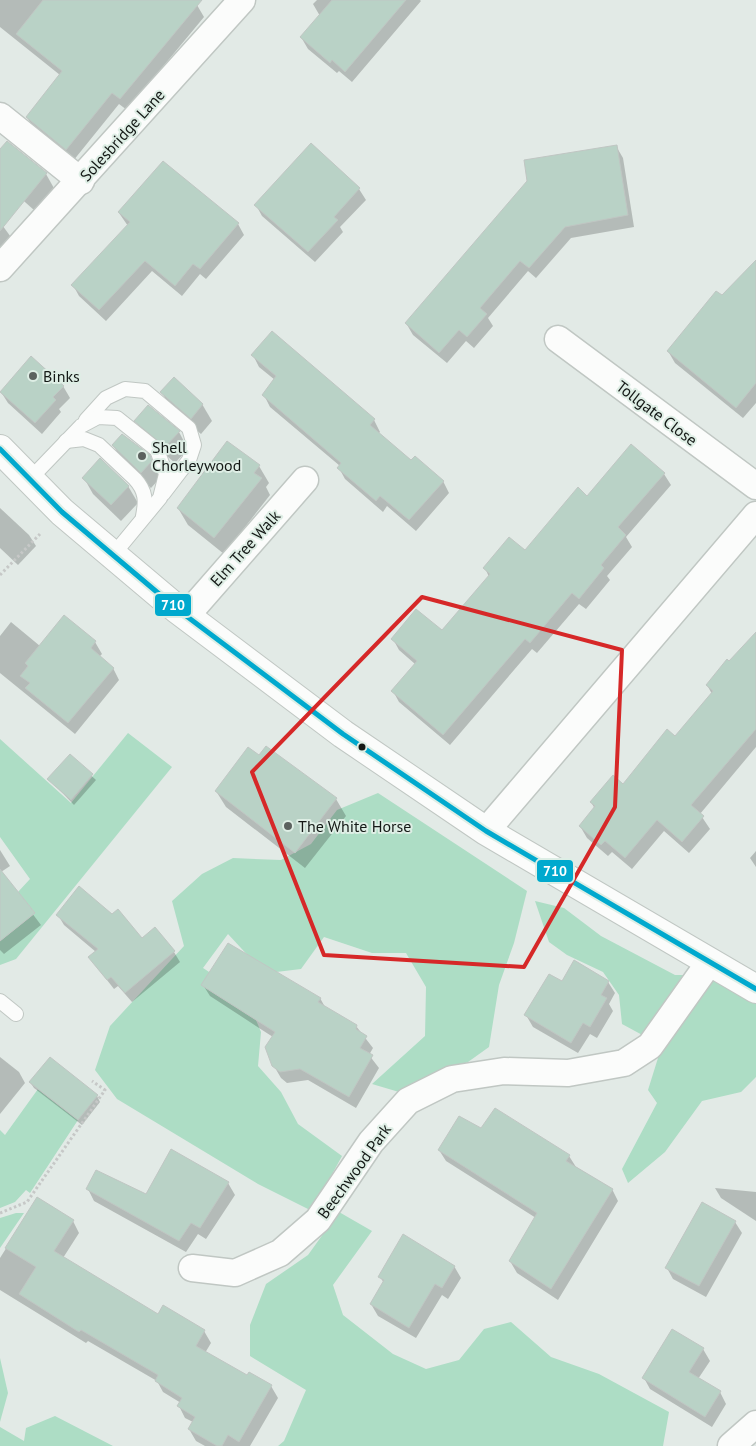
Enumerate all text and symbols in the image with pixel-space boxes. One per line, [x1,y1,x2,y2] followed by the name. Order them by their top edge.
[75,85,169,185] street label: Solesbridge Lane
[43,366,80,386] place label: Binks
[27,370,39,382] marker: Binks
[613,376,701,450] street label: Tollgate Close
[152,437,241,475] place label: Shell Chorleywood
[136,450,148,462] marker: Shell Chorleywood
[206,506,285,590] street label: Elm Tree Walk
[154,593,192,617] line badge: 710
[161,596,185,614] text: 710
[357,742,367,752] unlabelled marker
[298,816,411,836] place label: The White Horse
[282,820,294,832] marker: The White Horse
[536,859,574,883] line badge: 710
[543,862,567,880] text: 710
[313,1119,395,1222] street label: Beechwood Park

